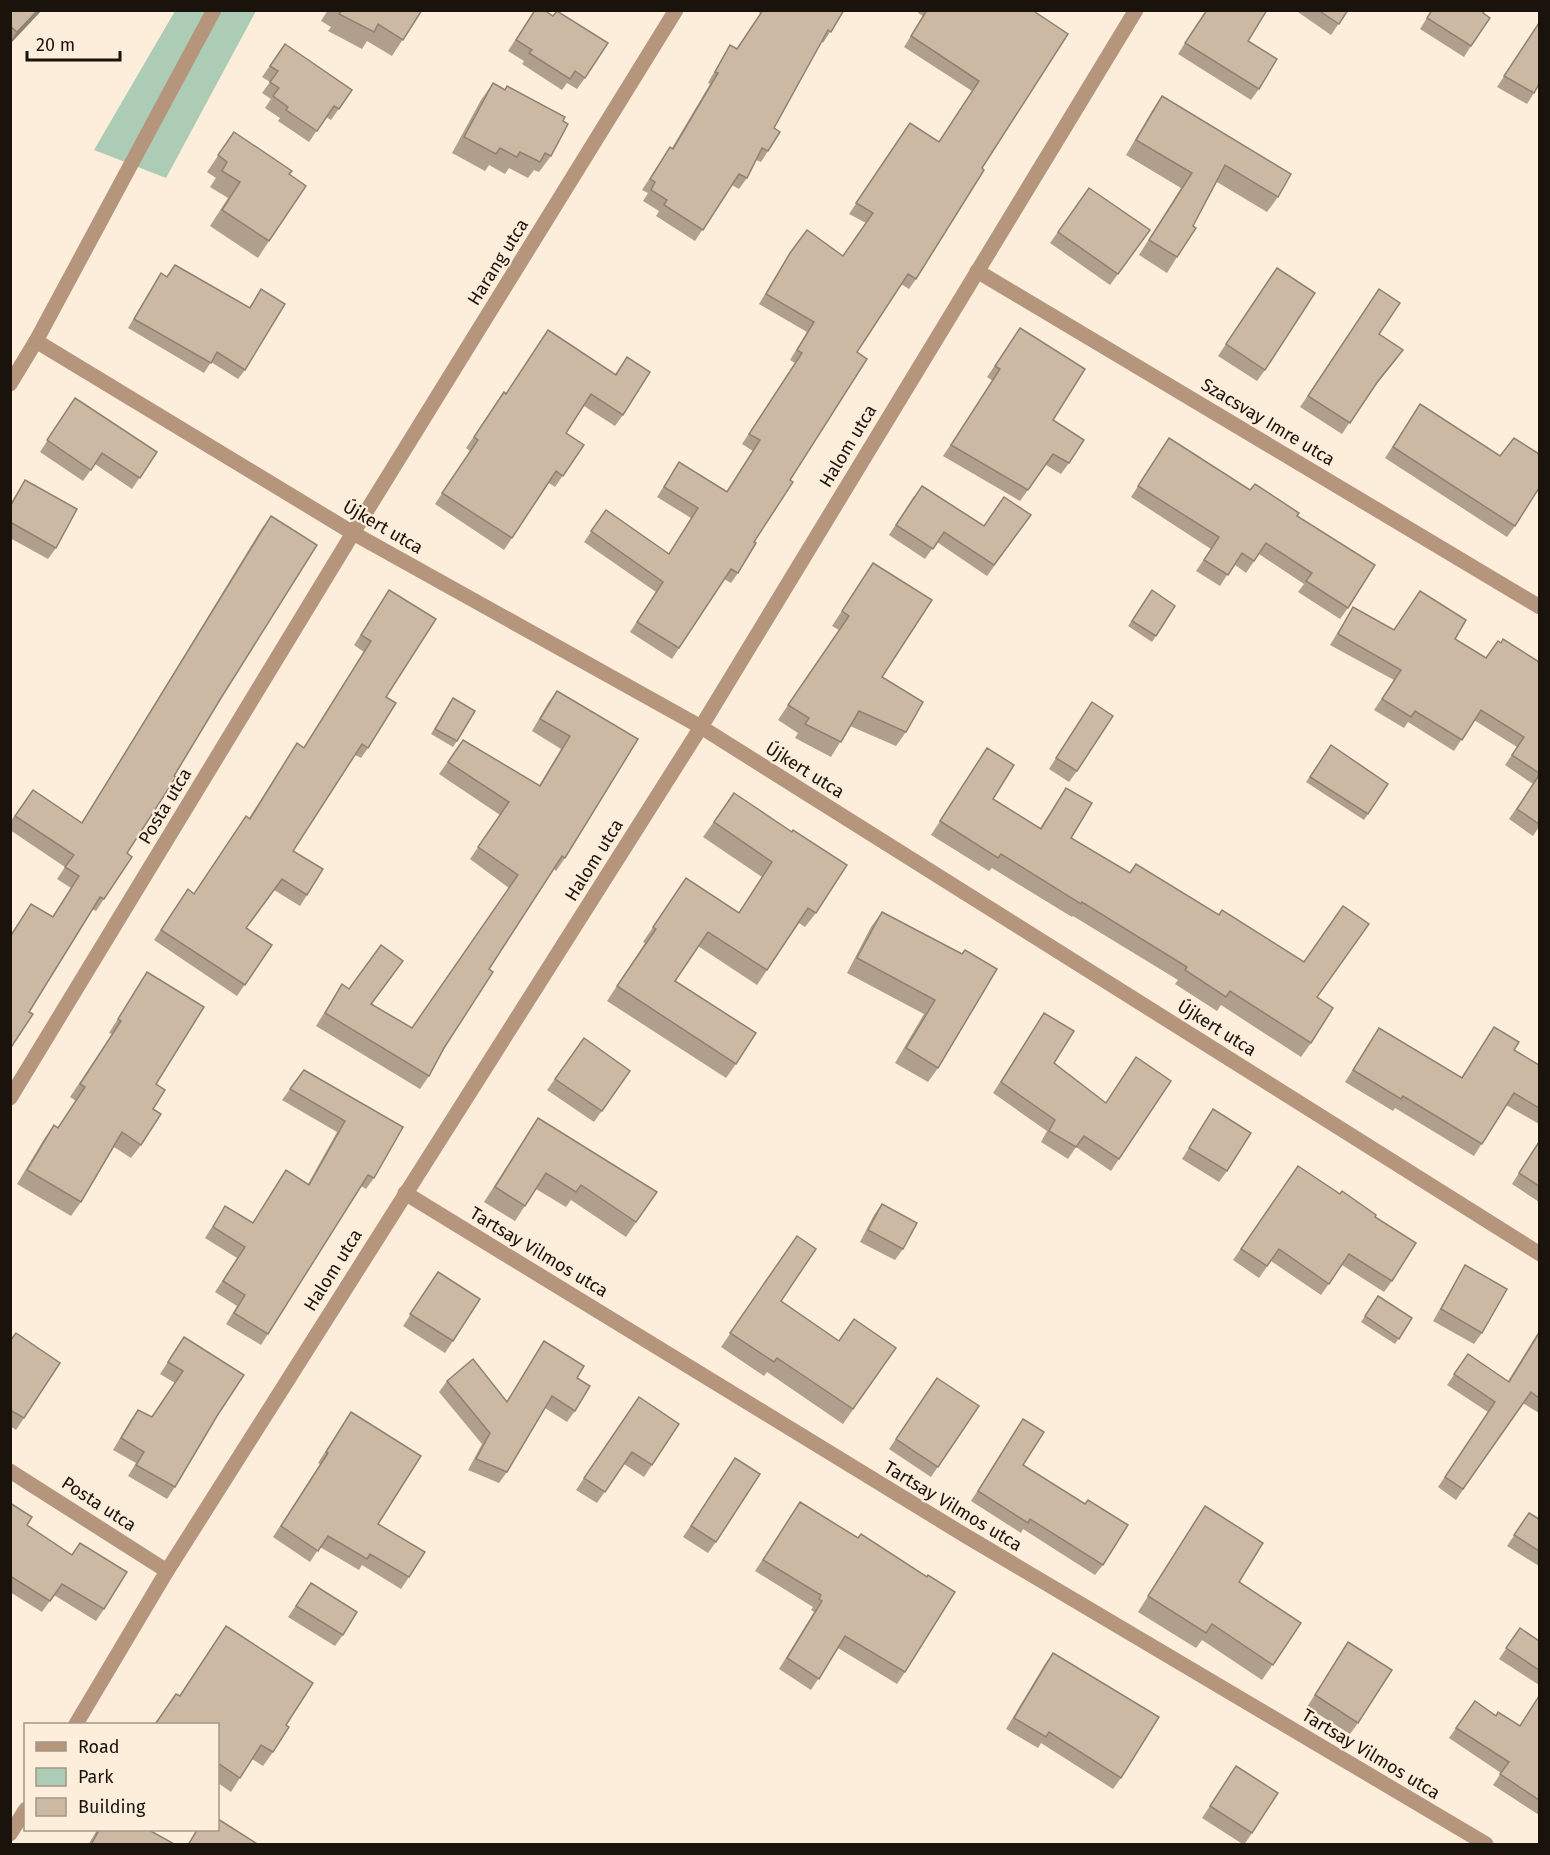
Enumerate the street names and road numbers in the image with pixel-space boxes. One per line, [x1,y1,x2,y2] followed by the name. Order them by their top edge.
[463,215,533,309] street label: Harang utca
[1197,373,1339,471] street label: Szacsvay Imre utca
[815,401,881,491] street label: Halom utca
[339,494,428,559] street label: Újkert utca
[761,736,849,803] street label: Újkert utca
[134,764,196,848] street label: Posta utca
[560,815,628,905] street label: Halom utca
[1173,994,1261,1061] street label: Újkert utca
[466,1202,612,1302] street label: Tartsay Vilmos utca
[299,1225,367,1315] street label: Halom utca
[880,1456,1026,1556] street label: Tartsay Vilmos utca
[57,1472,141,1536] street label: Posta utca
[1298,1704,1444,1804] street label: Tartsay Vilmos utca

